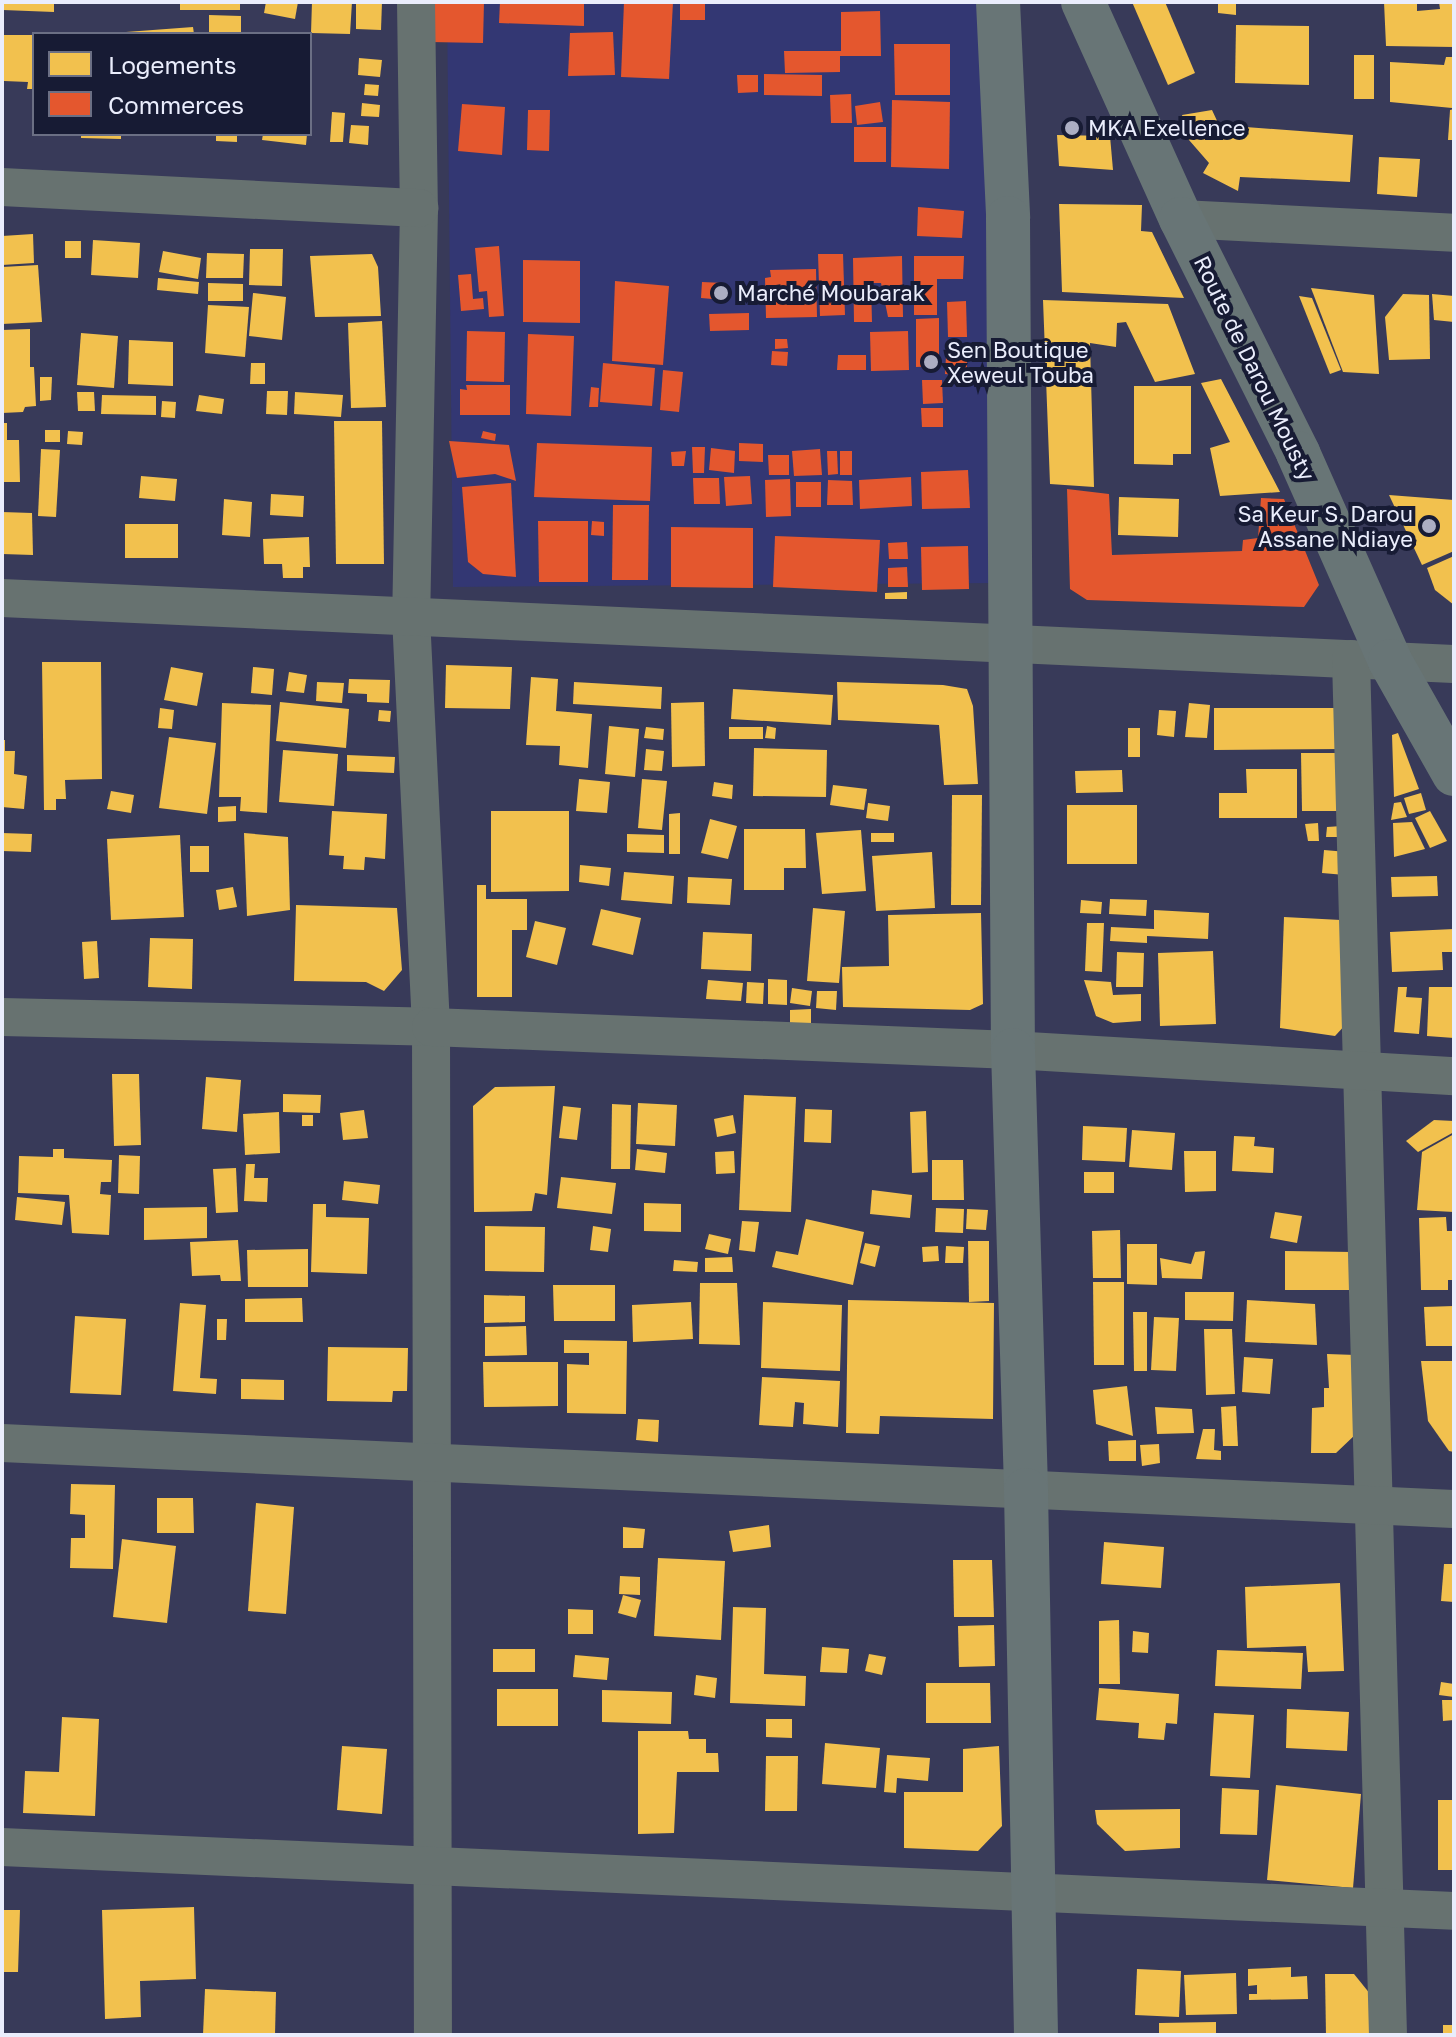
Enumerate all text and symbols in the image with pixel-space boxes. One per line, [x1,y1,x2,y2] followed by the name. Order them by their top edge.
[32,32,312,136] legend
[108,50,237,79] text: Logements
[108,90,244,119] text: Commerces
[1088,115,1246,141] place label: MKA Exellence
[1063,119,1081,137] marker: MKA Exellence
[1189,251,1321,485] street label: Route de Darou Mousty
[737,280,925,306] place label: Marché Moubarak
[712,284,730,302] marker: Marché Moubarak
[947,336,1094,388] place label: Sen Boutique Xeweul Touba
[922,353,940,371] marker: Sen Boutique Xeweul Touba
[1237,500,1413,552] place label: Sa Keur S. Darou Assane Ndiaye
[1420,517,1438,535] marker: Sa Keur S. Darou Assane Ndiaye

